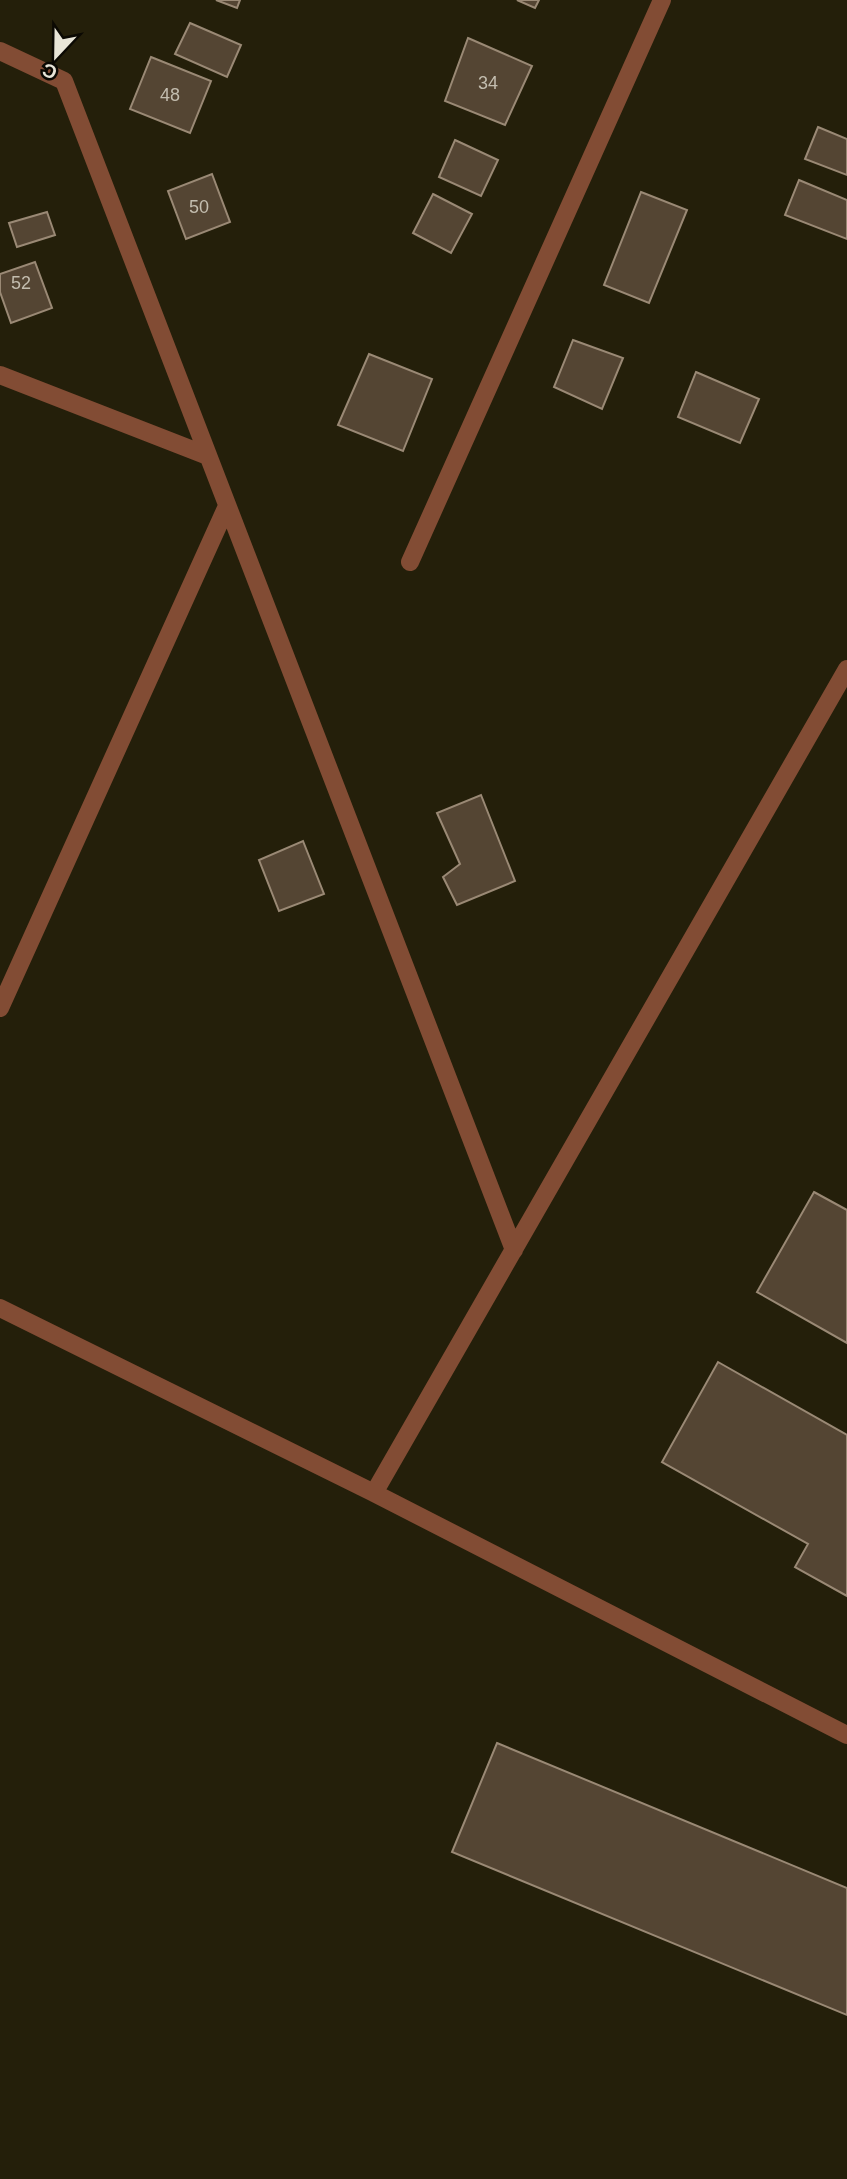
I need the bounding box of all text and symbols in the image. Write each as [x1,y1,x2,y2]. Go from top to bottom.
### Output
north arrow [21,21,91,91]
text: С [39,59,60,84]
house number: 34 [478,73,498,93]
house number: 48 [160,85,180,105]
house number: 50 [189,197,209,217]
house number: 52 [11,273,31,293]

